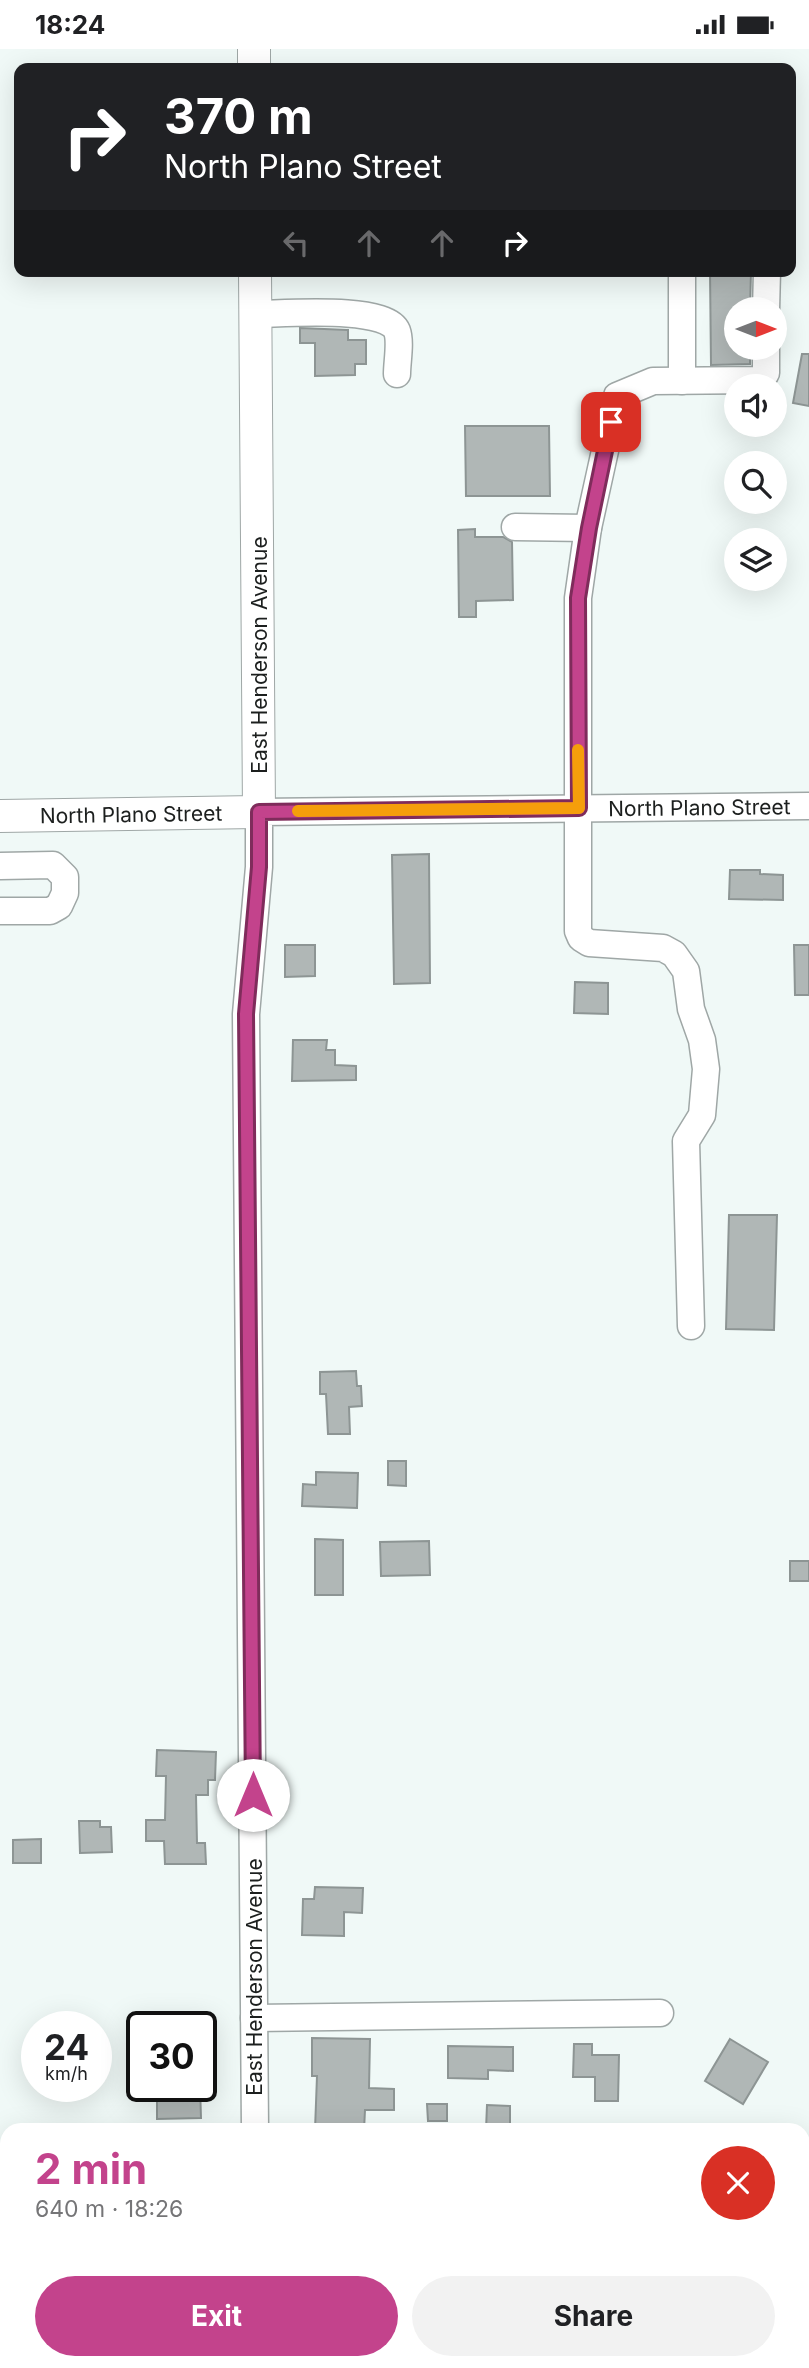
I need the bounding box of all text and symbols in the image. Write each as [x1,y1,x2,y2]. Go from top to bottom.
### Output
text: 18:24 [35,9,105,40]
text: 370 m [164,87,313,146]
icon: right [49,91,140,182]
text: North Plano Street [164,147,442,186]
icon: left [277,224,315,262]
icon: ahead [350,224,388,262]
icon: ahead [423,224,461,262]
icon: right [496,224,534,262]
north arrow [724,297,788,361]
map controls [724,297,787,591]
button: sound [724,374,787,437]
pin [581,392,641,452]
icon: arrive [592,403,630,441]
button: search [724,451,787,514]
button: layers [724,528,787,591]
street label: East Henderson Avenue [247,536,272,774]
street label: North Plano Street [608,794,791,821]
street label: North Plano Street [40,800,222,828]
position arrow [216,1758,290,1832]
street label: East Henderson Avenue [242,1858,267,2096]
speed limit sign: 30 [126,2011,217,2102]
text: 24 [44,2026,89,2068]
text: km/h [45,2063,88,2084]
text: 2 min [35,2143,147,2194]
button: close [701,2146,775,2220]
text: 640 m · 18:26 [35,2195,183,2223]
button: Exit [35,2276,398,2356]
button: Share [412,2276,775,2356]

